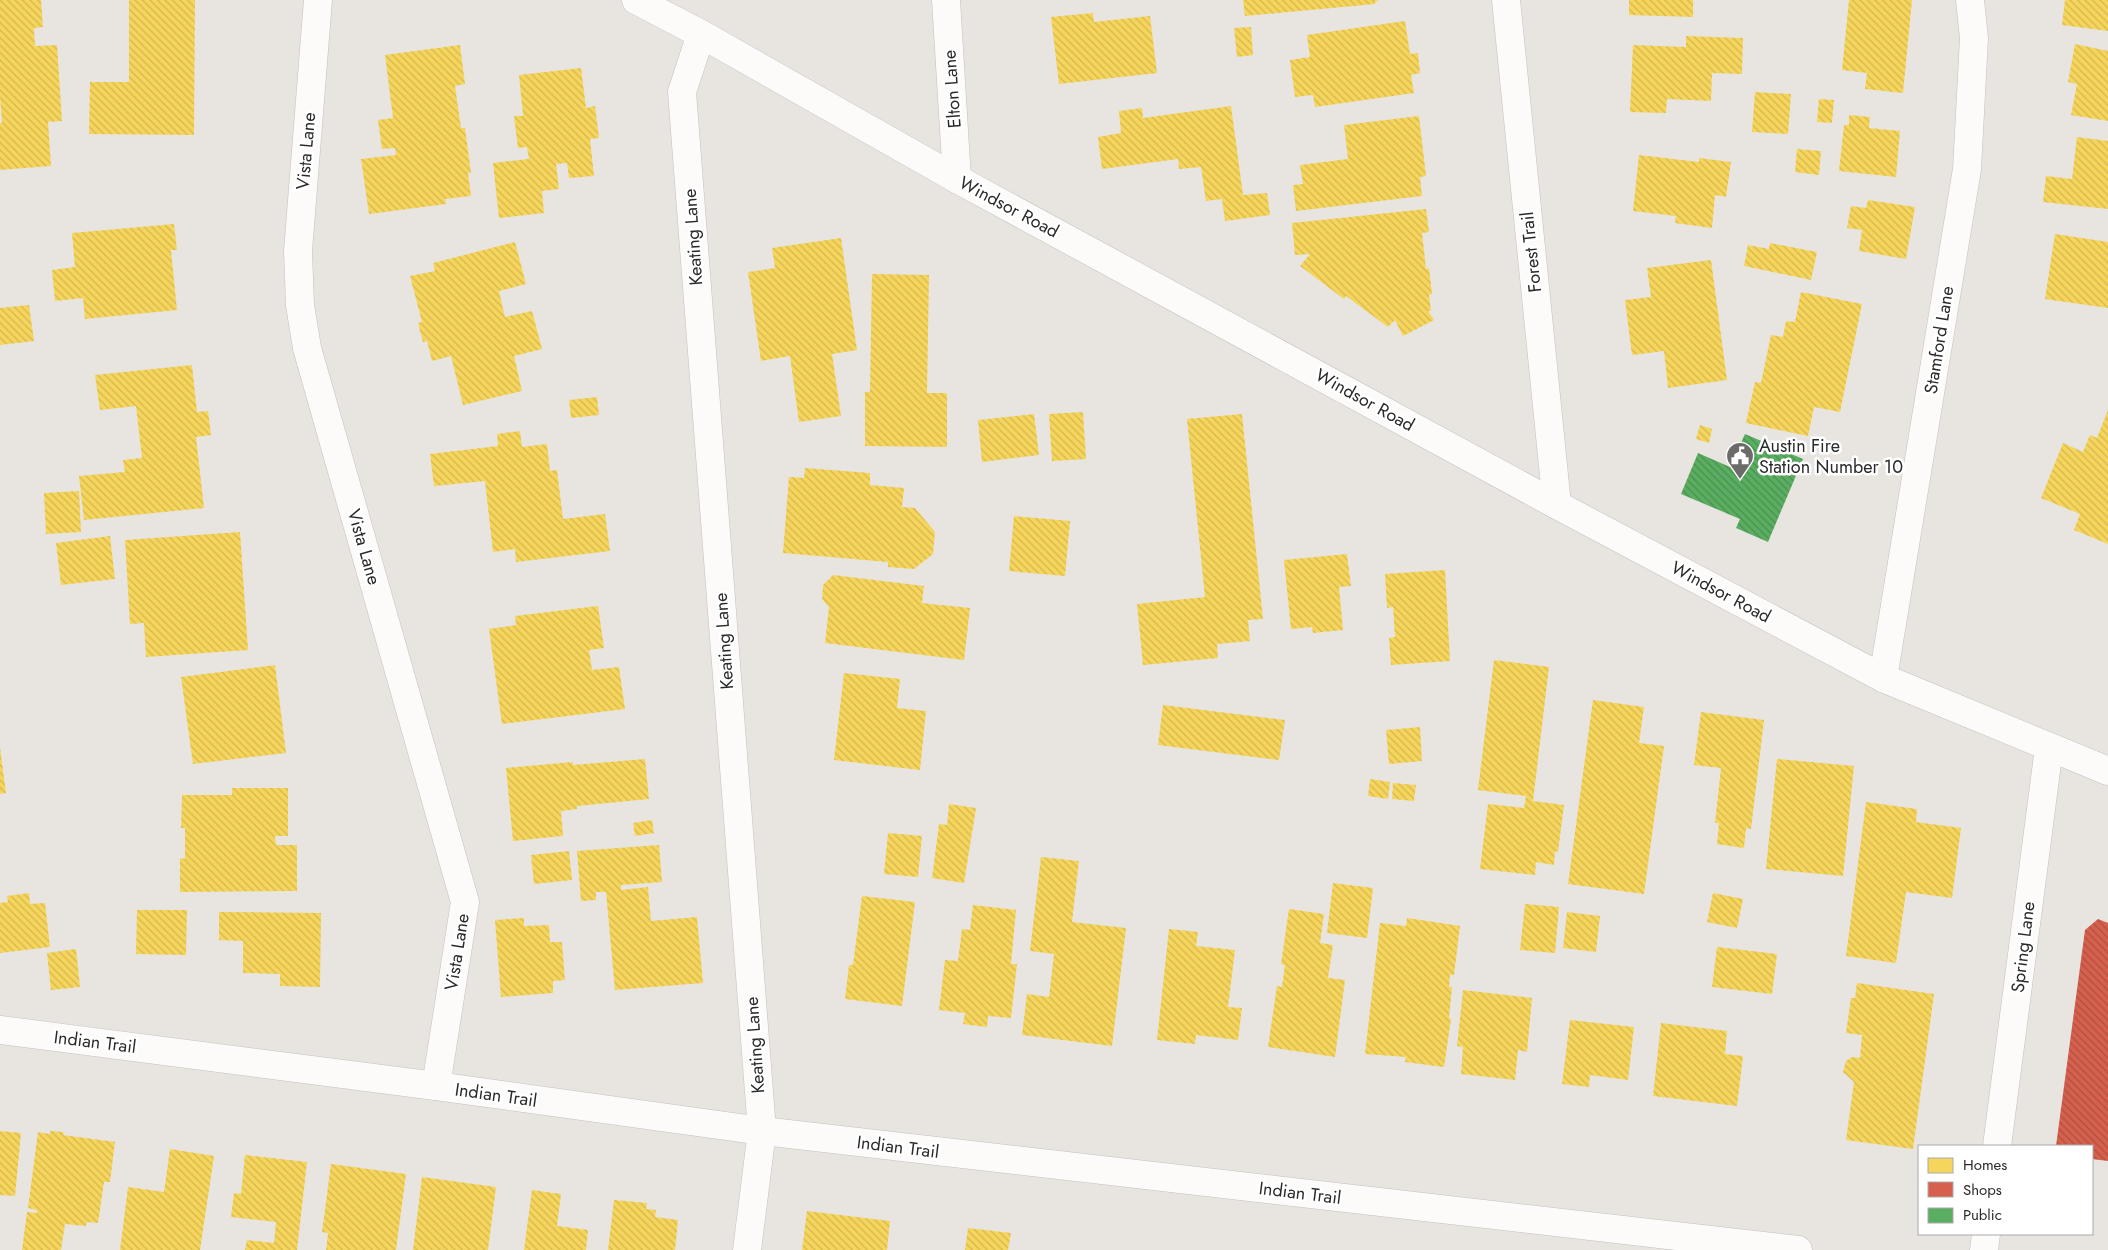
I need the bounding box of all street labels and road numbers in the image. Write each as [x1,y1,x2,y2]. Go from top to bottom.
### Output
street label: Elton Lane [936,49,968,129]
street label: Vista Lane [290,111,322,191]
street label: Windsor Road [954,170,1064,244]
street label: Keating Lane [677,188,709,286]
street label: Forest Trail [1514,210,1548,294]
street label: Stamford Lane [1918,284,1960,396]
street label: Windsor Road [1311,362,1419,438]
street label: Vista Lane [341,506,387,588]
street label: Windsor Road [1666,555,1776,629]
street label: Keating Lane [708,592,740,690]
street label: Spring Lane [2005,900,2041,994]
street label: Vista Lane [438,912,476,992]
street label: Keating Lane [739,996,771,1094]
street label: Indian Trail [52,1024,138,1060]
street label: Indian Trail [453,1076,539,1114]
street label: Indian Trail [855,1129,941,1165]
street label: Indian Trail [1257,1175,1343,1211]

